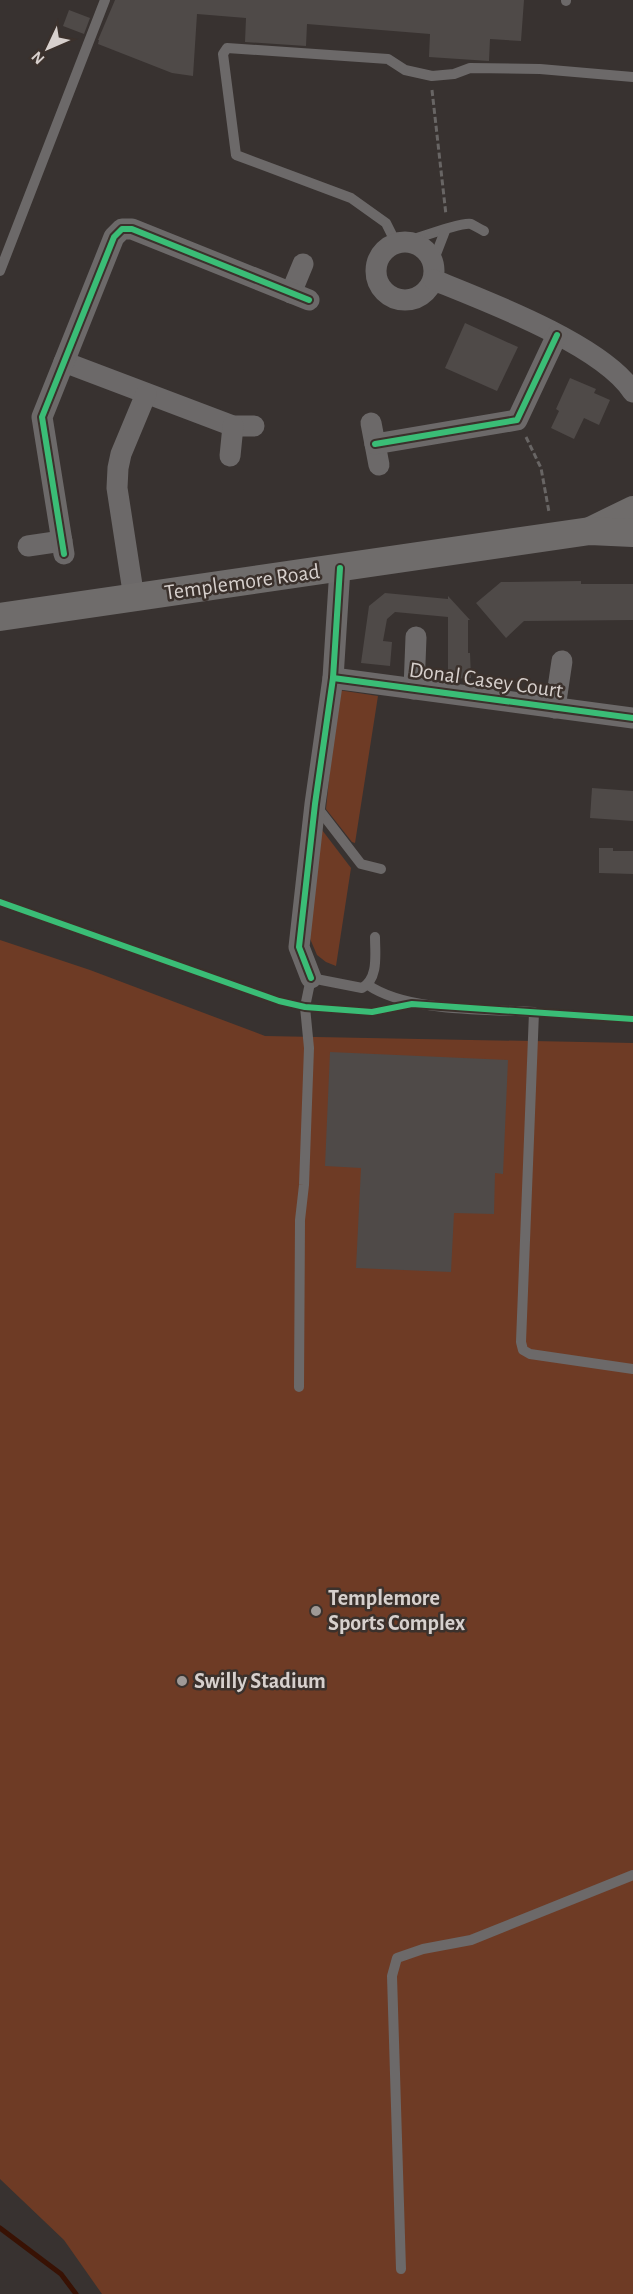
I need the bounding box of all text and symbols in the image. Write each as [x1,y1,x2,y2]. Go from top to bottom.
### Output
north arrow [18,18,78,78]
text: N [28,48,48,67]
street label: Templemore Road [163,560,321,604]
street label: Donal Casey Court [408,658,564,702]
place label: Templemore Sports Complex [328,1587,465,1634]
marker: Templemore Sports Complex [309,1604,323,1618]
place label: Swilly Stadium [194,1670,326,1693]
marker: Swilly Stadium [175,1674,189,1688]

